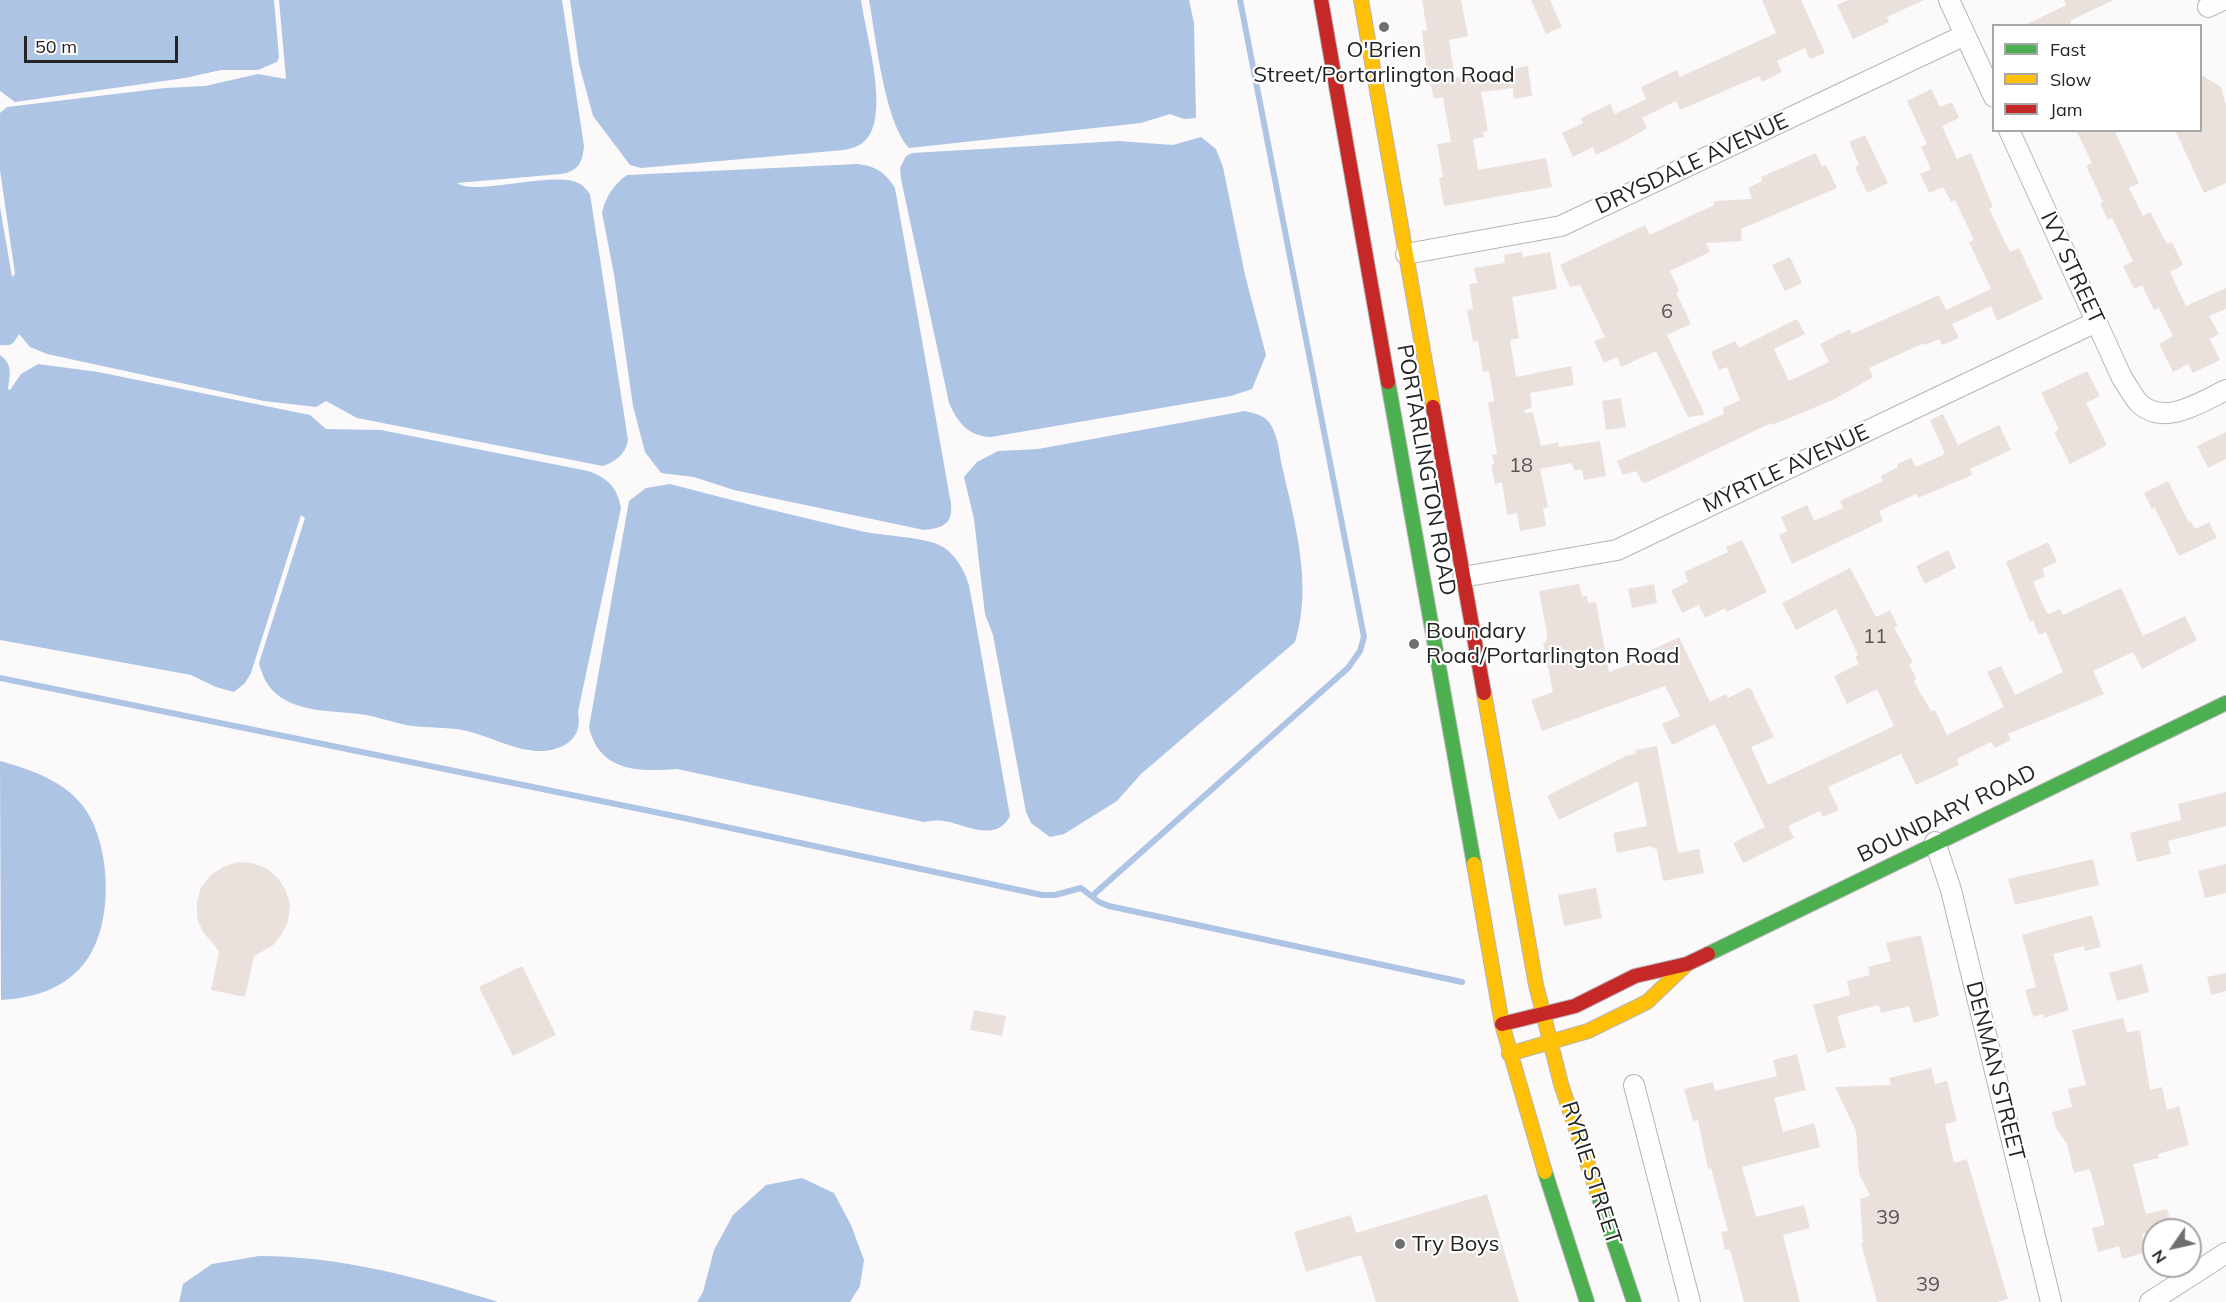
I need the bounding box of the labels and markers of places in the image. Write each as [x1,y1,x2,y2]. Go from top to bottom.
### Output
marker: O'Brien Street/Portarlington Road [1377,20,1391,34]
place label: O'Brien Street/Portarlington Road [1253,37,1515,88]
place label: Boundary Road/Portarlington Road [1426,618,1679,670]
marker: Boundary Road/Portarlington Road [1407,637,1421,651]
place label: Try Boys [1412,1231,1499,1257]
marker: Try Boys [1393,1237,1407,1251]

